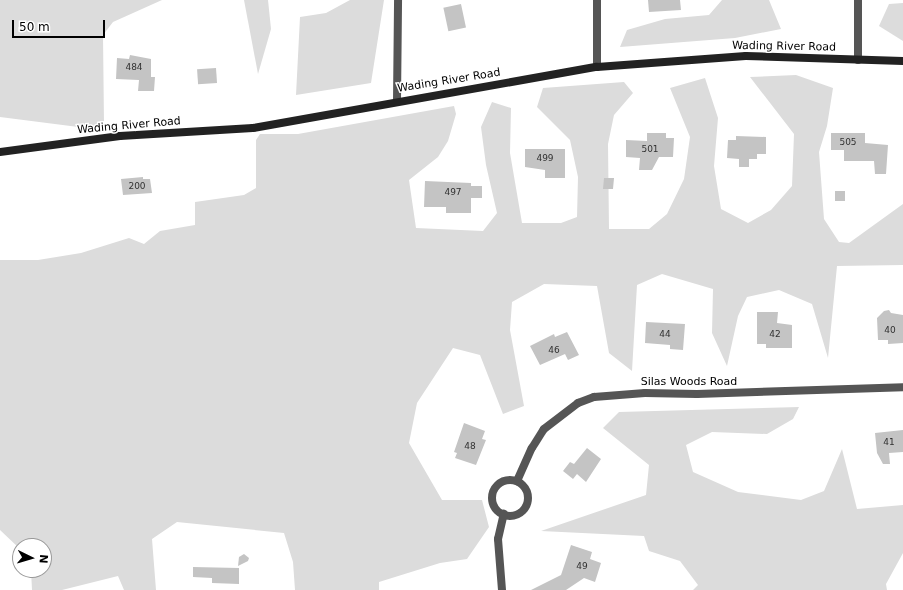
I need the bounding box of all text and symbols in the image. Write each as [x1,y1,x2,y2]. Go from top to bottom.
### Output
scale bar [14,12,107,38]
text: 50 m [19,20,50,34]
street label: Wading River Road [732,39,836,55]
house number: 484 [125,62,143,72]
street label: Wading River Road [397,66,501,96]
street label: Wading River Road [77,115,181,137]
house number: 505 [839,137,857,147]
house number: 501 [641,144,659,154]
house number: 499 [536,153,554,163]
house number: 200 [128,181,146,191]
house number: 497 [444,187,462,197]
house number: 40 [884,325,896,335]
house number: 44 [659,329,671,339]
house number: 42 [769,329,781,339]
house number: 46 [548,345,560,355]
street label: Silas Woods Road [641,375,737,389]
house number: 41 [883,437,895,447]
house number: 48 [464,441,476,451]
north arrow [12,538,52,578]
text: N [37,554,50,564]
house number: 49 [576,561,588,571]

